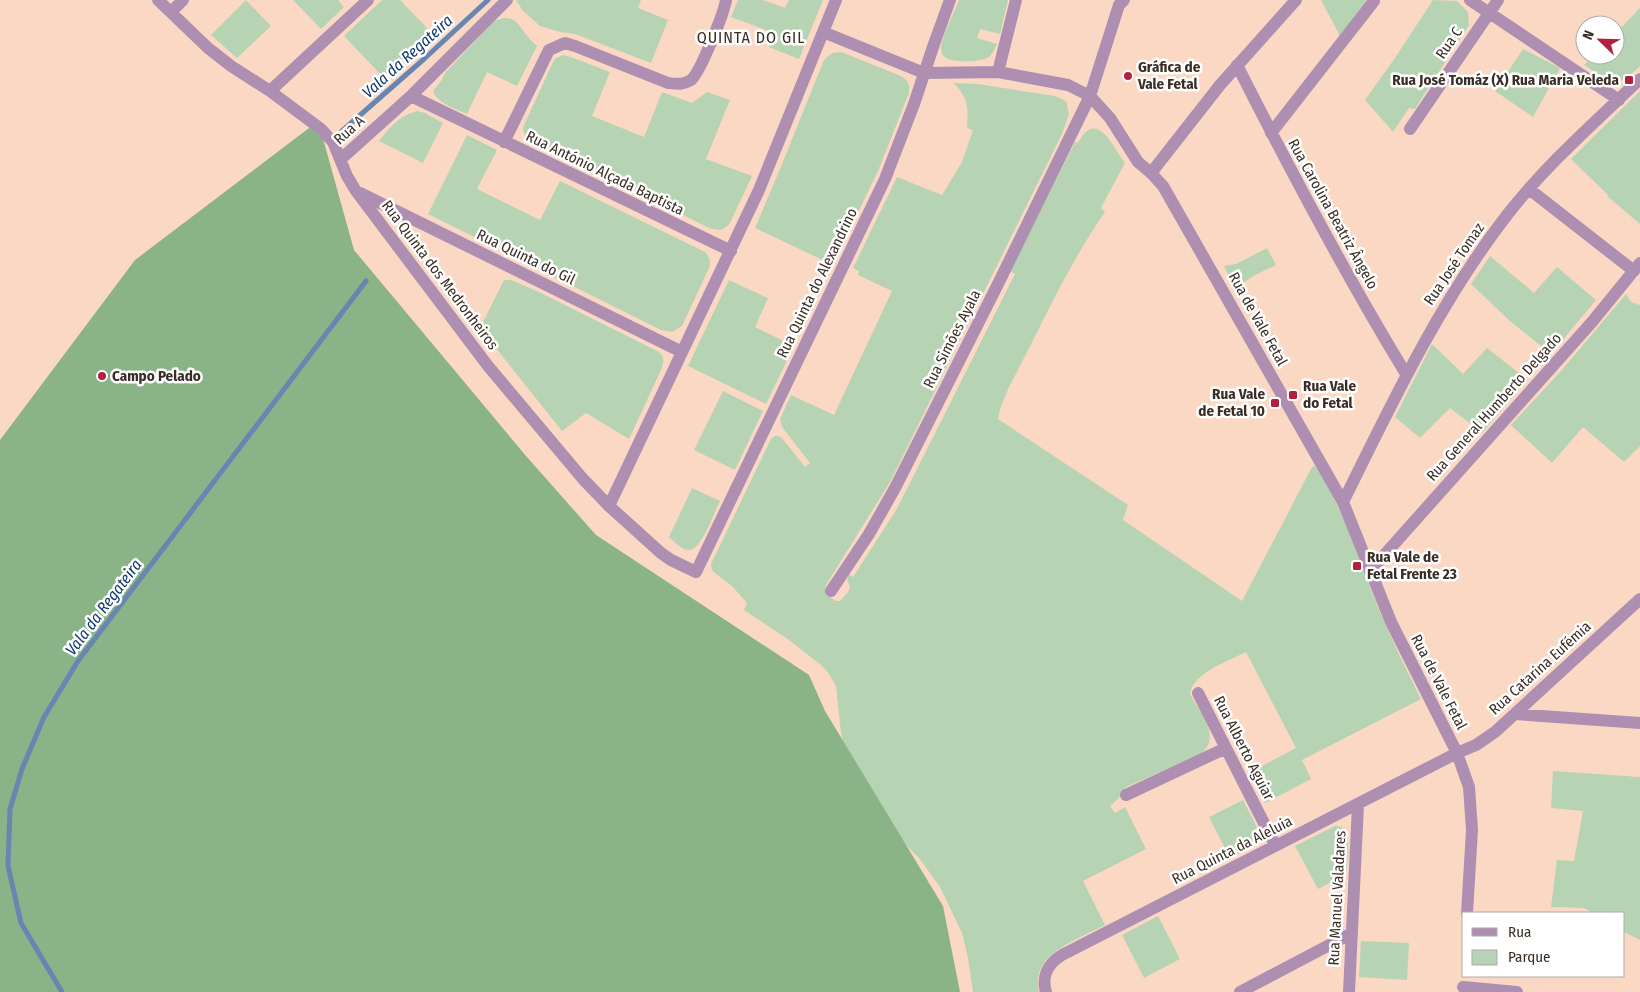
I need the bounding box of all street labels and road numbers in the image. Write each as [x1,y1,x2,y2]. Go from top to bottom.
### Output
street label: Rua C [1432,23,1466,62]
street label: Rua A [330,112,368,148]
street label: Rua António Alçada Baptista [523,127,687,219]
street label: Rua Carolina Beatriz Ângelo [1284,136,1382,292]
street label: Rua Quinta dos Medronheiros [378,197,502,353]
street label: Rua Quinta do Alexandrino [773,205,861,361]
street label: Rua José Tomaz [1420,220,1488,308]
street label: Rua Quinta do Gil [474,225,578,289]
street label: Rua de Vale Fetal [1225,269,1291,369]
street label: Rua Simões Ayala [920,287,984,391]
street label: Rua General Humberto Delgado [1423,329,1565,485]
street label: Rua Catarina Eufémia [1485,618,1595,718]
street label: Rua de Vale Fetal [1407,631,1471,733]
street label: Rua Alberto Aguiar [1210,693,1278,804]
street label: Rua Quinta da Aleluia [1169,812,1295,888]
street label: Rua Manuel Valadares [1324,830,1350,966]

